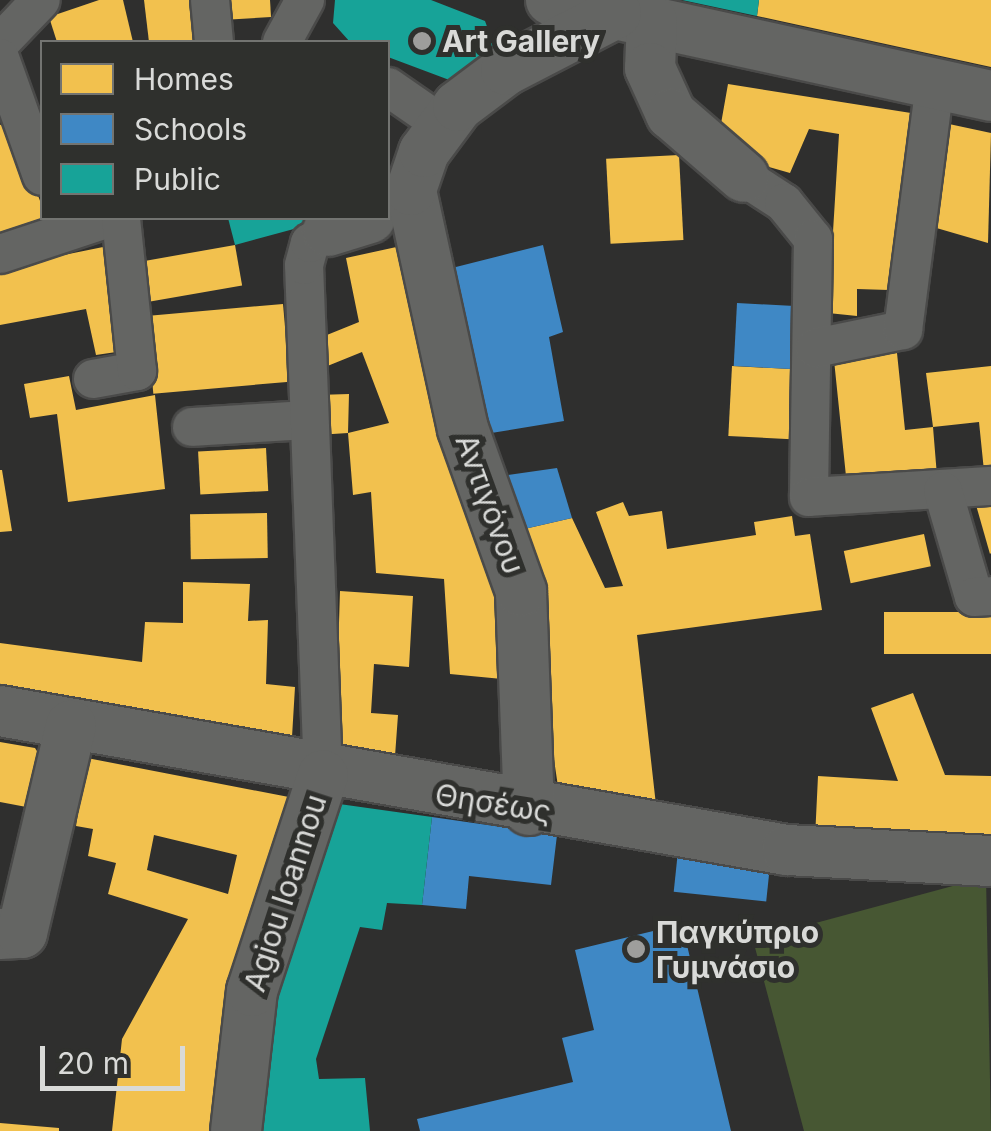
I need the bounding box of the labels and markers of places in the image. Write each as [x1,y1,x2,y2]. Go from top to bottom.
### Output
place label: Art Gallery [442,23,600,59]
marker: Art Gallery [411,30,433,52]
place label: Παγκύπριο Γυμνάσιο [656,914,819,984]
marker: Παγκύπριο Γυμνάσιο [625,938,647,960]

